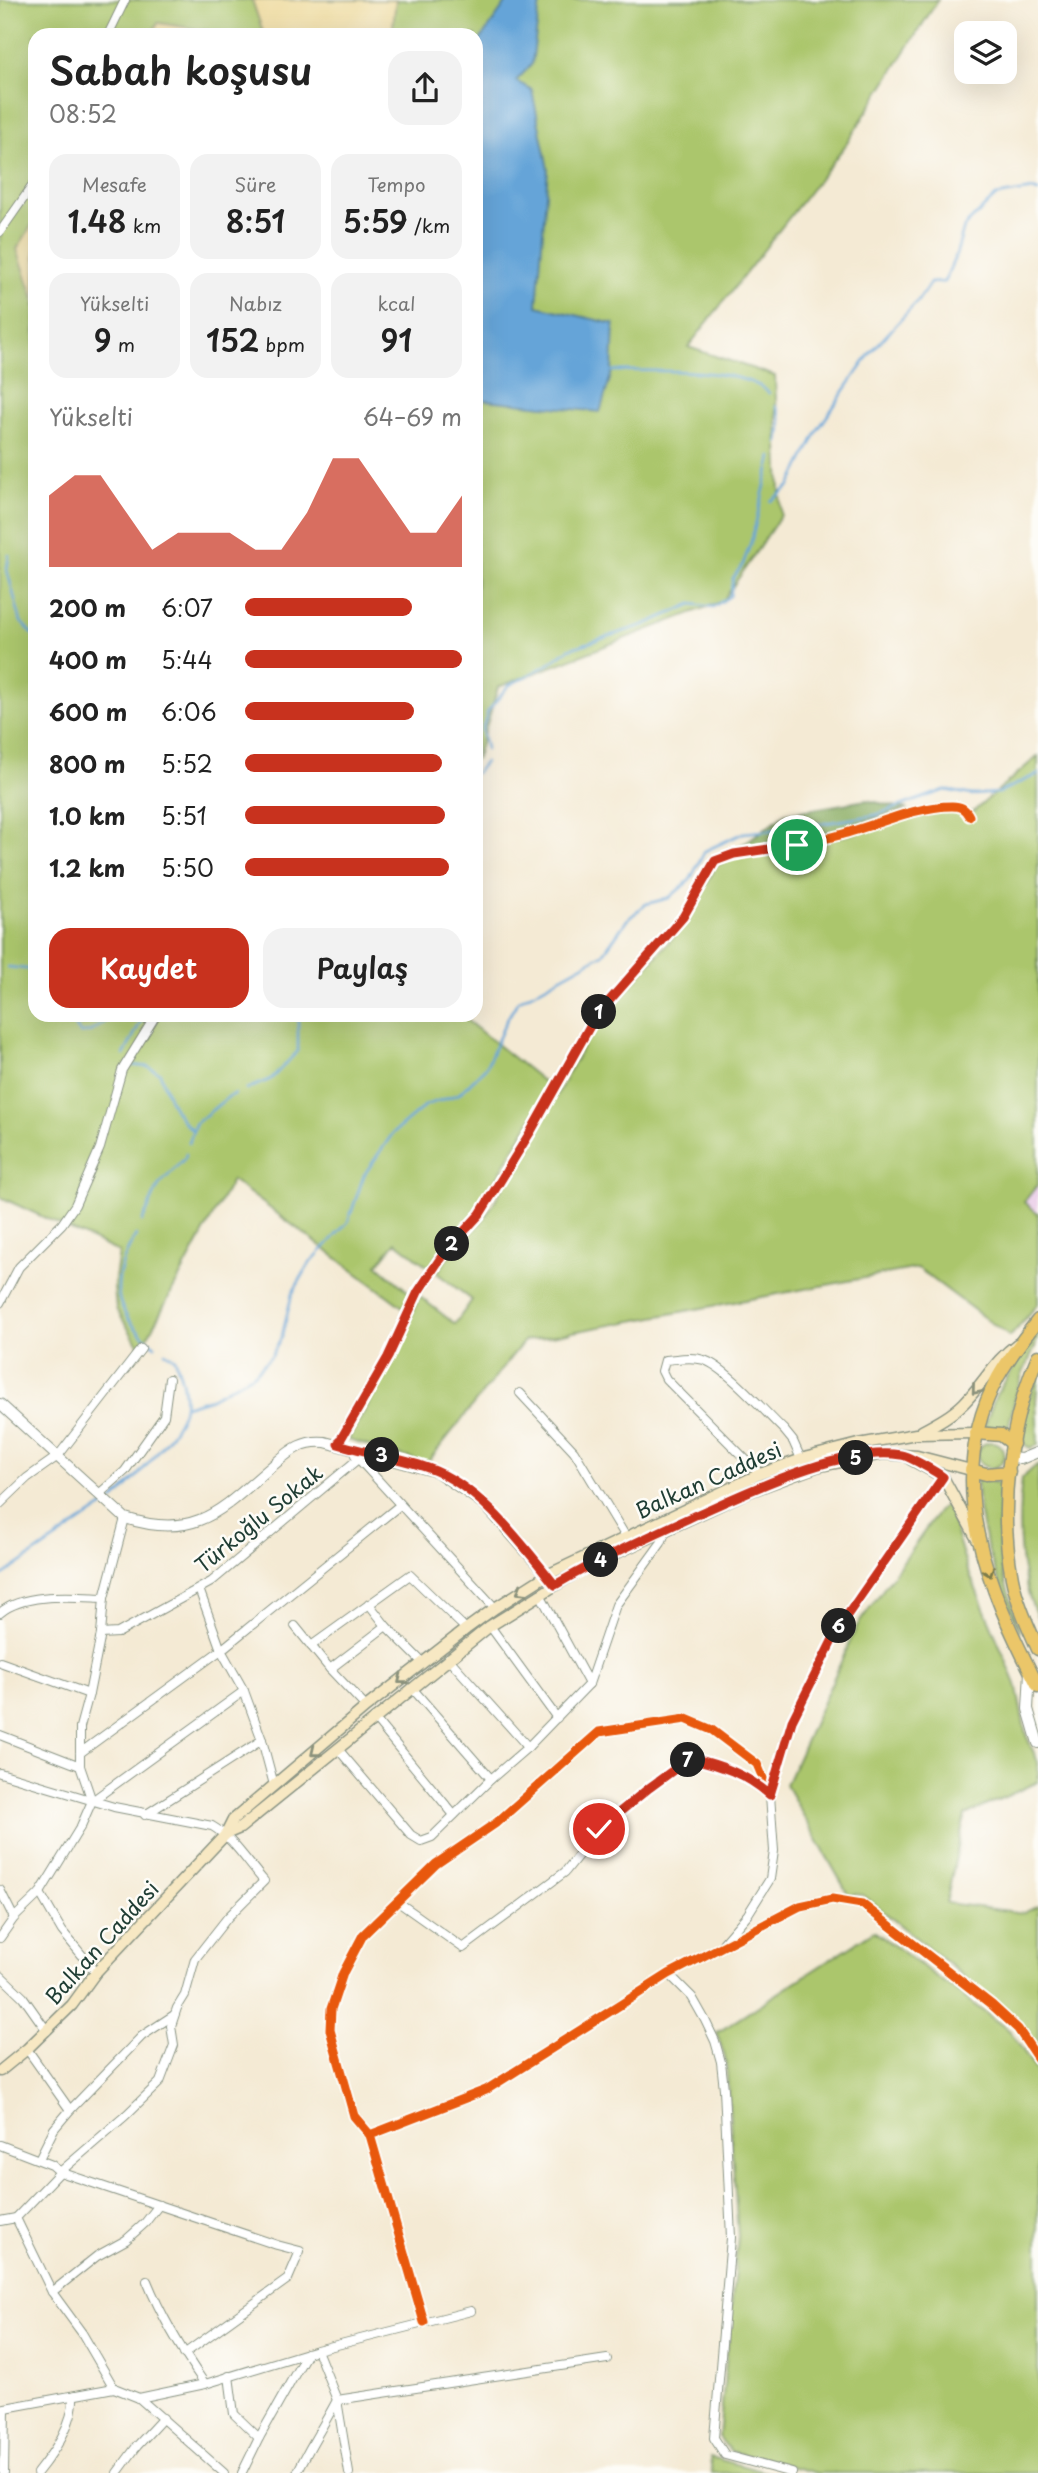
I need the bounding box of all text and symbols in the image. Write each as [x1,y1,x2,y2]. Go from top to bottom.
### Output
map controls [954,21,1017,84]
button: layers [954,21,1017,84]
text: Sabah koşusu [49,41,313,98]
button: share [388,51,462,125]
text: 08:52 [49,96,117,131]
text: Mesafe [82,170,147,198]
text: Süre [235,170,276,198]
text: Tempo [367,170,426,198]
text: 1.48 [68,198,127,243]
text: 8:51 [226,198,285,243]
text: 5:59 [343,198,408,243]
text: km [127,211,161,239]
text: /km [408,211,450,239]
text: Yükselti [80,289,149,317]
text: Nabız [229,289,282,317]
text: kcal [378,289,415,317]
text: 9 [94,317,112,362]
text: 152 [206,317,259,362]
text: 91 [381,317,412,362]
text: m [112,330,135,358]
text: bpm [259,330,305,358]
text: Yükselti [49,399,133,434]
text: 64–69 m [363,399,462,434]
text: 200 m [49,590,126,625]
text: 6:07 [161,590,213,625]
text: 400 m [49,642,127,677]
text: 5:44 [161,642,213,677]
text: 600 m [49,694,127,729]
text: 6:06 [161,694,217,729]
text: 800 m [49,746,126,781]
text: 5:52 [161,746,213,781]
text: 1.0 km [49,798,126,833]
text: 5:51 [161,798,207,833]
pin [767,815,827,875]
icon: arrive [778,826,816,864]
text: 1.2 km [49,850,125,885]
text: 5:50 [161,850,214,885]
button: Kaydet [49,928,249,1008]
button: Paylaş [263,928,462,1008]
pin: 1 [582,995,616,1030]
text: 1 [594,997,603,1025]
pin: 2 [434,1226,470,1262]
text: 2 [445,1229,458,1257]
one-way arrow [972,1381,984,1394]
street label: Balkan Caddesi [630,1432,786,1526]
pin: 3 [364,1438,400,1472]
text: 3 [375,1440,388,1468]
pin: 5 [838,1440,874,1476]
text: 5 [849,1443,862,1471]
street label: Türkoğlu Sokak [187,1456,329,1580]
pin: 4 [584,1542,618,1578]
text: 4 [594,1545,607,1573]
one-way arrow [981,1566,995,1578]
one-way arrow [515,1583,528,1596]
pin: 6 [822,1608,856,1644]
text: 6 [832,1611,845,1639]
one-way arrow [398,1671,410,1684]
pin: 7 [670,1742,706,1778]
one-way arrow [310,1743,322,1756]
text: 7 [682,1745,693,1773]
pin [569,1799,629,1859]
icon: check [580,1810,618,1848]
street label: Balkan Caddesi [37,1873,165,2011]

